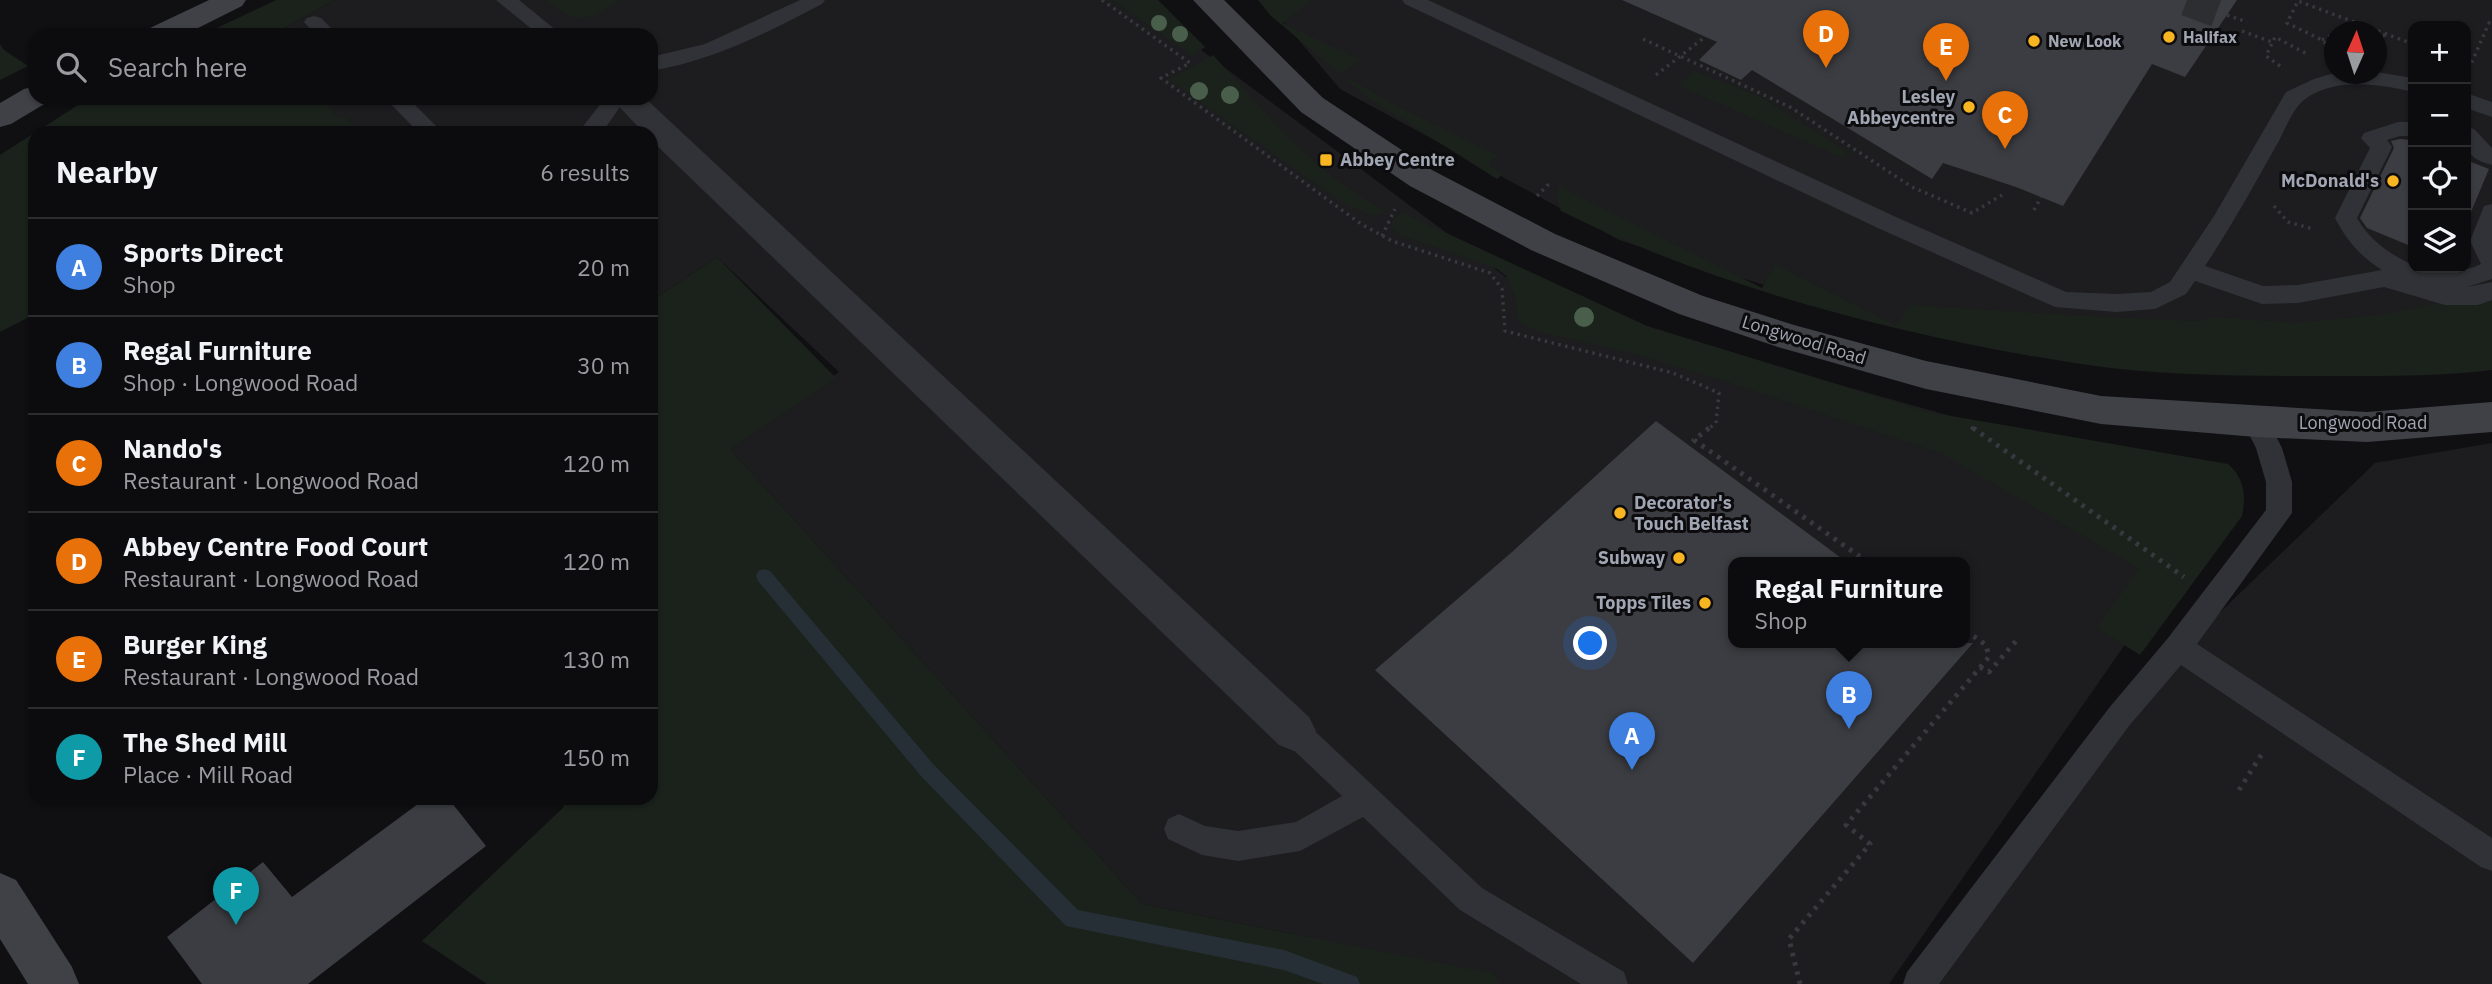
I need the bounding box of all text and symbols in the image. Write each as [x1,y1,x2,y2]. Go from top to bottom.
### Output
pin: D [1803,10,1849,68]
north arrow [2324,21,2387,84]
map controls [2408,21,2471,273]
button: + [2408,21,2471,84]
pin: E [1923,23,1969,81]
place label: Halifax [2183,27,2237,47]
search box [28,28,658,105]
marker: Halifax [2161,29,2177,45]
place label: New Look [2048,31,2122,51]
marker: New Look [2026,33,2042,49]
icon: search [52,48,90,86]
text: Search here [108,50,247,84]
button: − [2408,84,2471,147]
place label: Lesley Abbeycentre [1847,85,1955,129]
pin: C [1982,91,2028,149]
marker: Lesley Abbeycentre [1961,99,1977,115]
button: locate [2408,147,2471,210]
place label: Abbey Centre [1340,148,1455,171]
text: Nearby [56,152,158,191]
marker: Abbey Centre [1318,152,1334,168]
text: 6 results [540,157,630,187]
place label: McDonald's [2281,169,2379,192]
marker: McDonald's [2385,173,2401,189]
button: layers [2408,210,2471,273]
text: Sports Direct [123,235,283,269]
text: A [71,252,87,282]
text: 20 m [577,252,630,282]
text: Shop [123,269,176,299]
street label: Longwood Road [1739,310,1869,369]
text: Regal Furniture [123,333,312,367]
text: B [71,350,87,380]
text: 30 m [577,350,630,380]
text: Shop · Longwood Road [123,367,358,397]
street label: Longwood Road [2299,411,2427,434]
text: Nando's [123,431,222,465]
text: C [72,448,86,478]
text: 120 m [563,448,630,478]
text: Restaurant · Longwood Road [123,465,419,495]
place label: Decorator's Touch Belfast [1634,491,1749,535]
marker: Decorator's Touch Belfast [1612,505,1628,521]
text: Abbey Centre Food Court [123,529,428,563]
text: D [71,546,87,576]
text: 120 m [563,546,630,576]
place label: Subway [1598,546,1665,569]
marker: Subway [1671,550,1687,566]
popup [1728,557,1970,648]
text: Restaurant · Longwood Road [123,563,419,593]
text: Regal Furniture [1755,571,1943,605]
place label: Topps Tiles [1596,591,1691,614]
marker: Topps Tiles [1697,595,1713,611]
text: Shop [1755,605,1807,635]
your location [1573,626,1607,660]
text: Burger King [123,627,267,661]
text: E [72,644,86,674]
text: 130 m [563,644,630,674]
text: Restaurant · Longwood Road [123,661,419,691]
pin: B [1826,671,1872,729]
pin: A [1609,712,1655,770]
text: The Shed Mill [123,725,287,759]
text: F [72,742,86,772]
text: 150 m [563,742,630,772]
text: Place · Mill Road [123,759,293,789]
pin: F [213,867,259,925]

